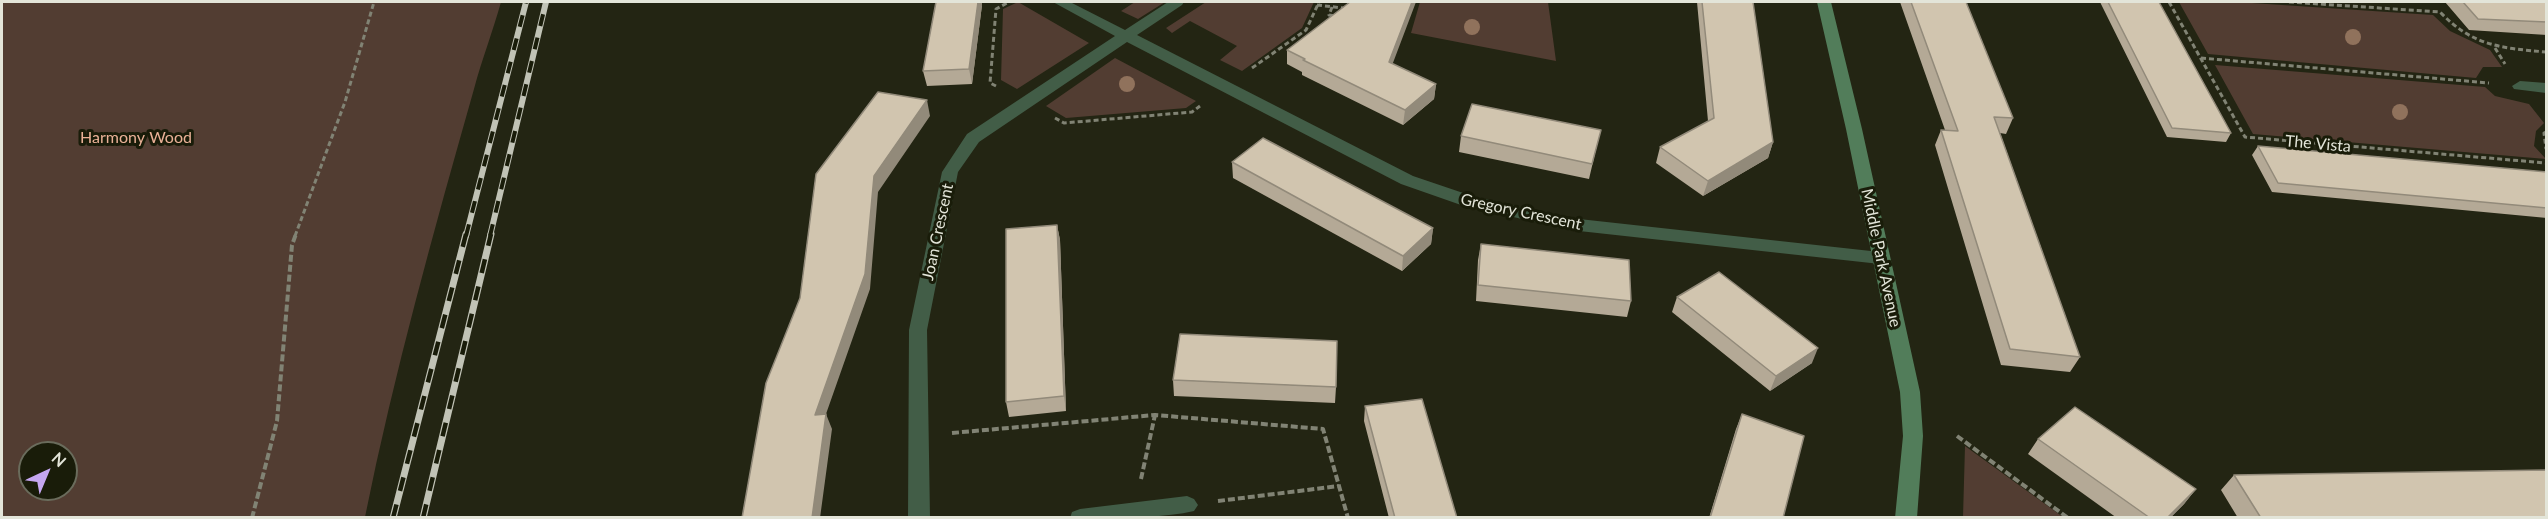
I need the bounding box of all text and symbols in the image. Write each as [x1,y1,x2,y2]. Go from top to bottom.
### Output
park label: Harmony Wood [80,128,192,148]
street label: The Vista [2284,132,2352,156]
street label: Joan Crescent [918,182,958,282]
street label: Middle Park Avenue [1857,187,1905,329]
street label: Gregory Crescent [1459,190,1583,234]
north arrow [18,441,78,501]
text: N [48,448,70,470]

